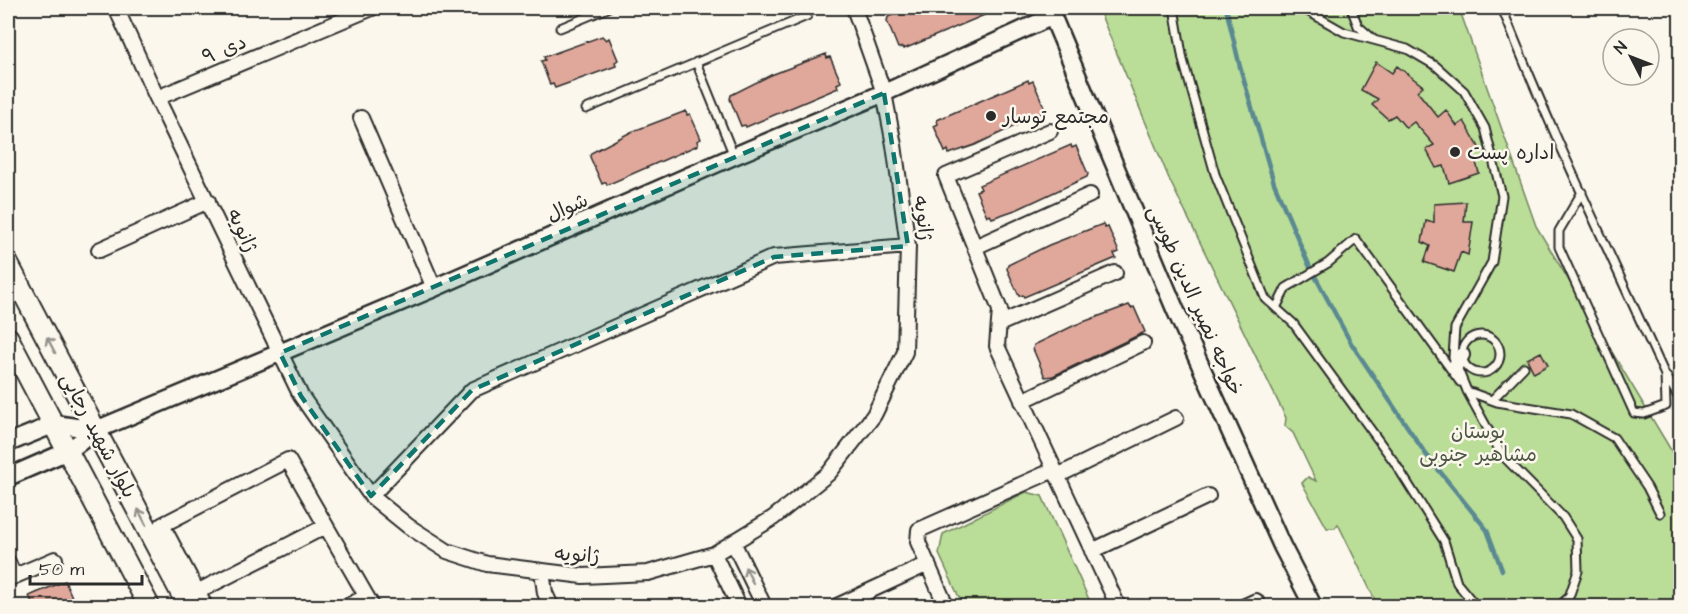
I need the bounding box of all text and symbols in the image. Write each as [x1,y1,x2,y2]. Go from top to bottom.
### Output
north arrow [1601,27,1661,87]
street label: ۹ دی [198,28,251,72]
text: N [1609,37,1632,59]
place label: مجتمع توسار [1001,103,1109,131]
marker: مجتمع توسار [984,109,998,123]
place label: اداره پست [1467,139,1554,167]
marker: اداره پست [1448,145,1462,159]
street label: شوال [542,186,593,229]
street label: ژانویه [906,194,940,242]
street label: خواجه نصیر الدین طوسی [1140,201,1250,400]
street label: ژانویه [220,204,264,257]
one-way arrow [45,337,57,354]
street label: بلوار شهید رجایی [53,368,143,503]
park label: بوستان مشاهیر جنوبی [1419,418,1537,469]
one-way arrow [136,508,148,526]
street label: ژانویه [554,540,600,570]
scale bar [30,548,142,586]
text: 50 m [39,557,84,582]
one-way arrow [743,566,755,584]

